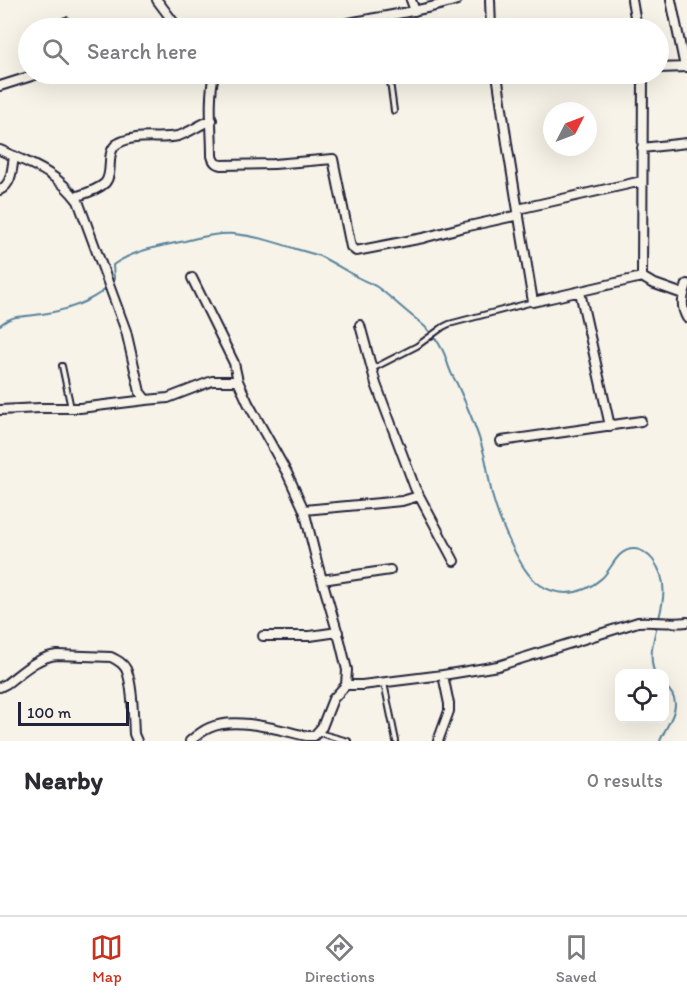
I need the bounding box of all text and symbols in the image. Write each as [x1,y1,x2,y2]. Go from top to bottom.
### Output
search box [18,18,669,84]
icon: search [39,35,72,68]
text: Search here [87,38,197,65]
north arrow [543,102,597,156]
map controls [615,669,669,723]
button: locate [615,669,669,723]
scale bar [18,699,129,726]
text: 100 m [27,703,71,722]
text: Nearby [24,764,103,796]
text: 0 results [587,768,663,792]
tab: Map [90,931,123,986]
tab: Directions [304,931,375,986]
tab: Saved [556,931,597,986]

